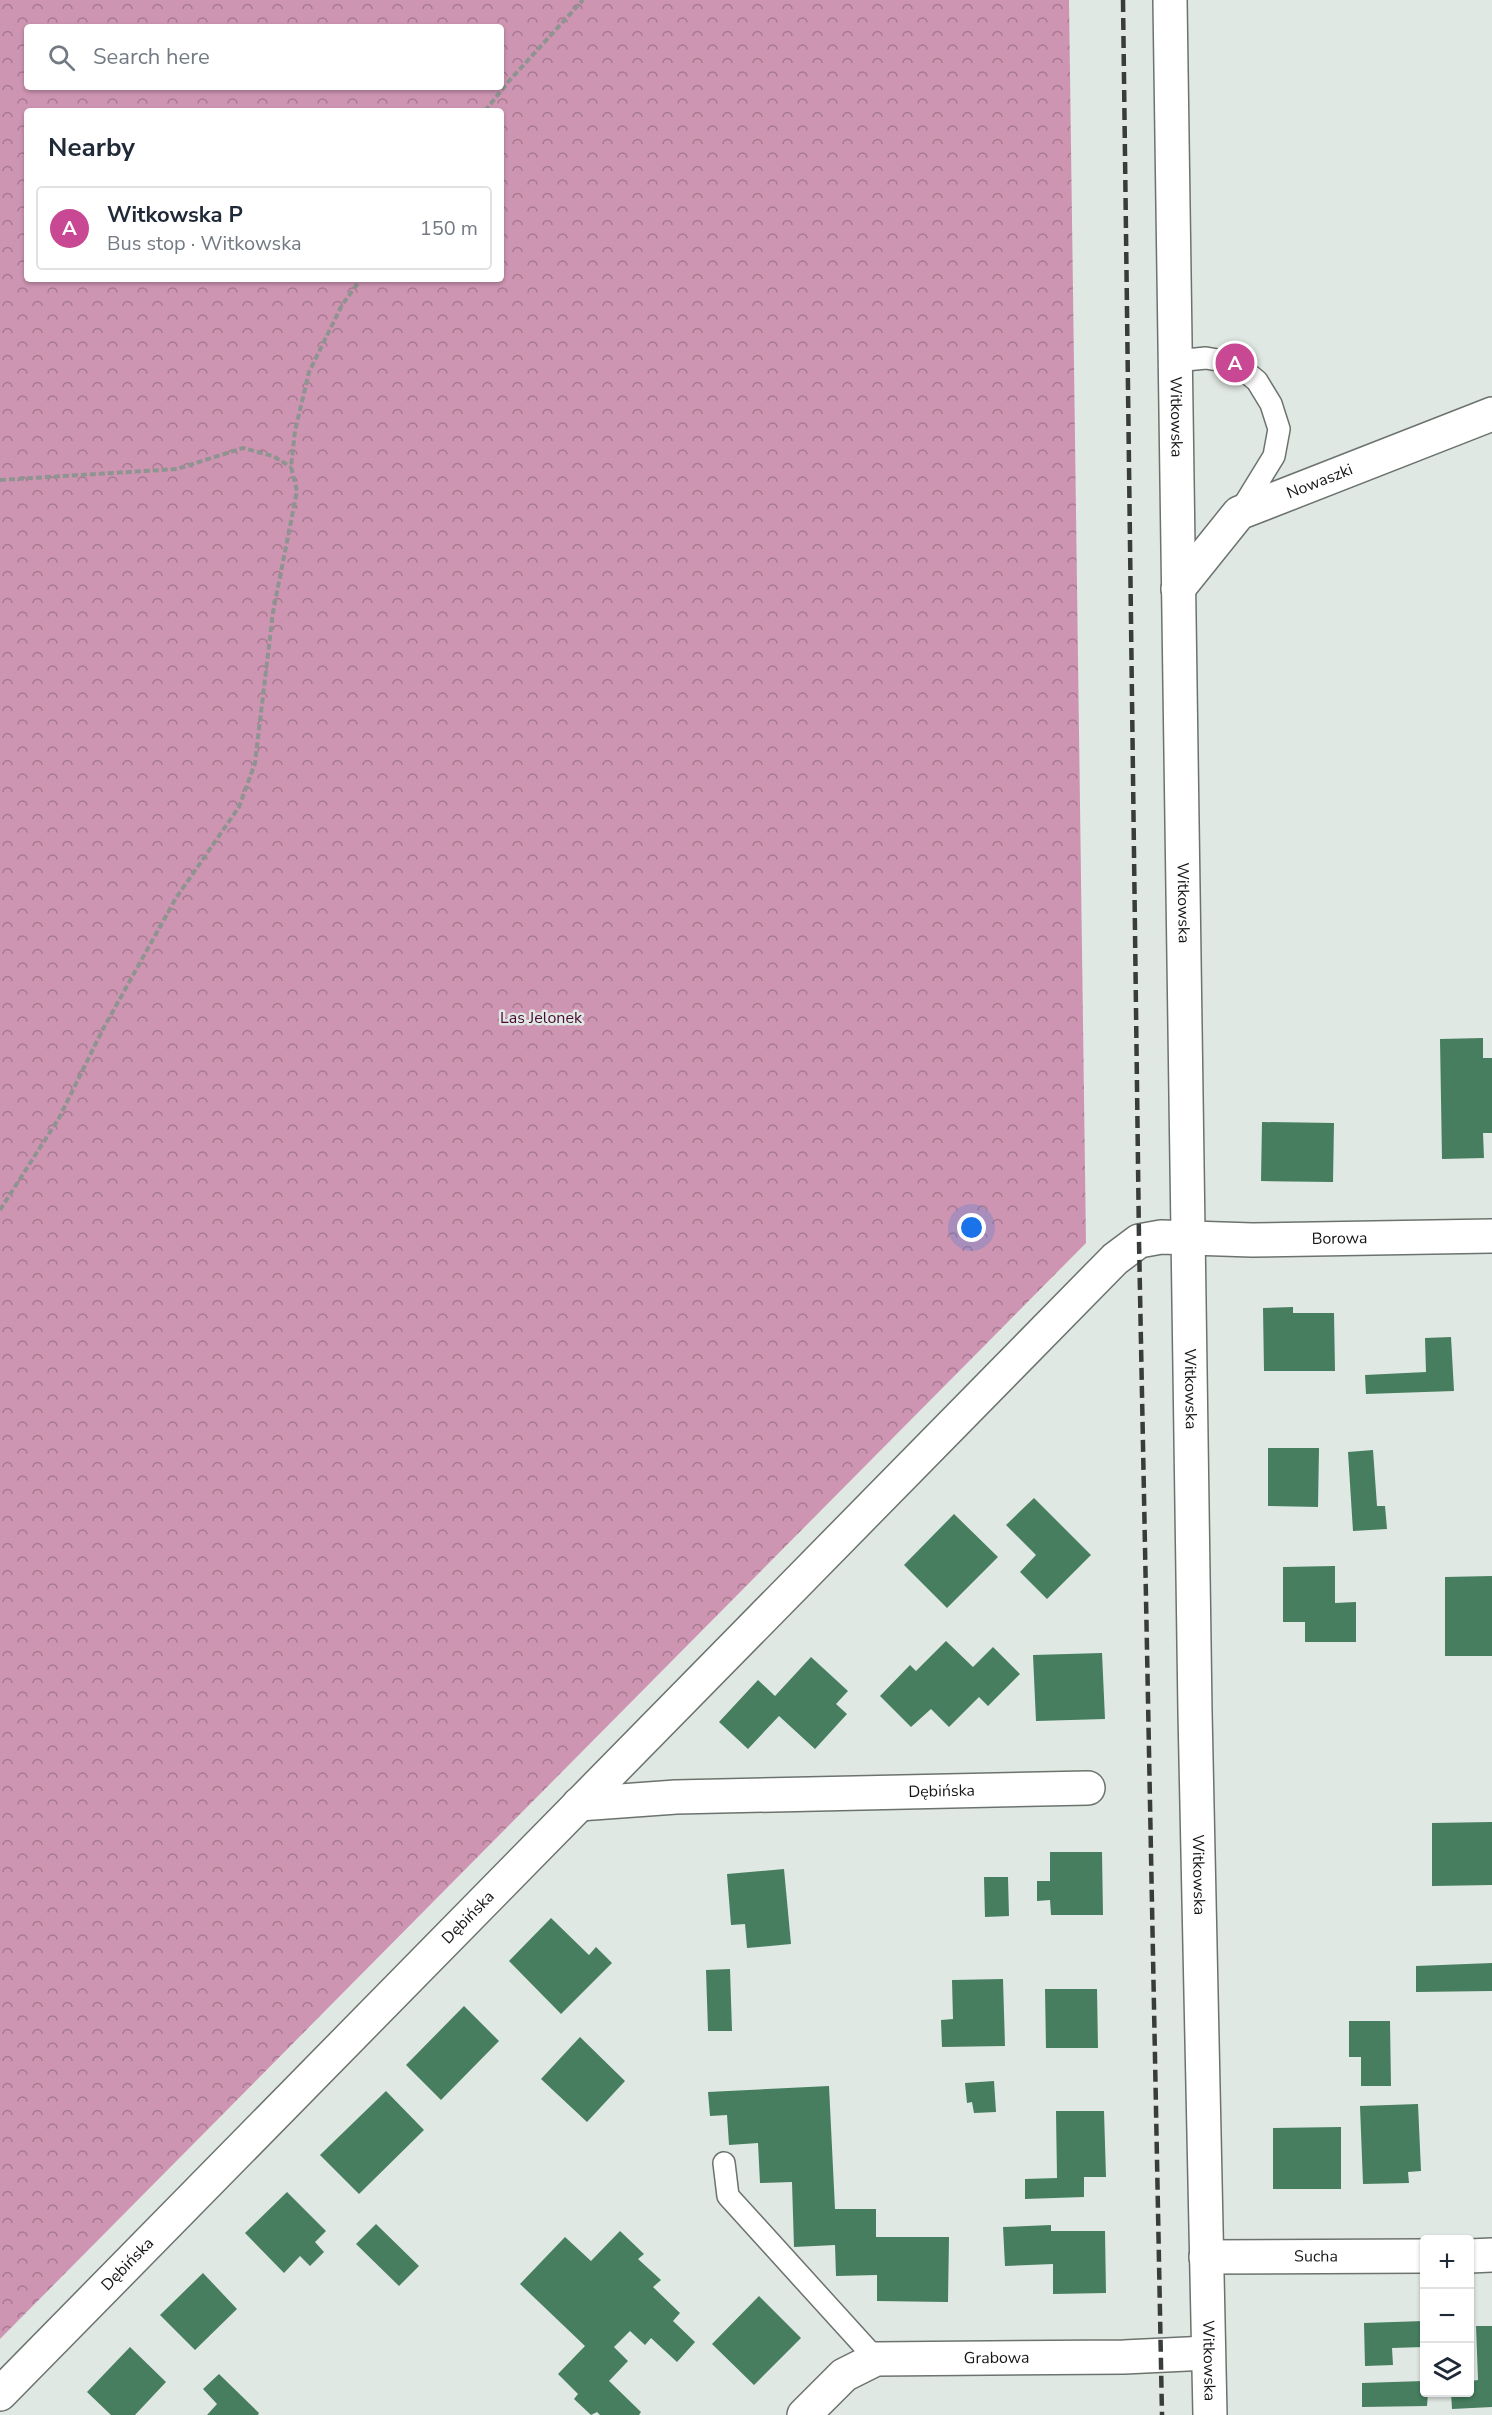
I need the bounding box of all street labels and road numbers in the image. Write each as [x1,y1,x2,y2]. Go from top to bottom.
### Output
street label: Witkowska [1164,376,1188,458]
street label: Nowaszki [1283,459,1356,504]
street label: Witkowska [1172,862,1195,944]
street label: Borowa [1311,1227,1368,1250]
street label: Witkowska [1179,1348,1202,1429]
street label: Dębińska [908,1779,975,1803]
street label: Witkowska [1187,1834,1210,1915]
street label: Dębińska [437,1886,499,1949]
street label: Dębińska [96,2233,159,2296]
street label: Sucha [1294,2245,1338,2268]
street label: Witkowska [1197,2320,1221,2401]
street label: Grabowa [964,2347,1030,2369]

